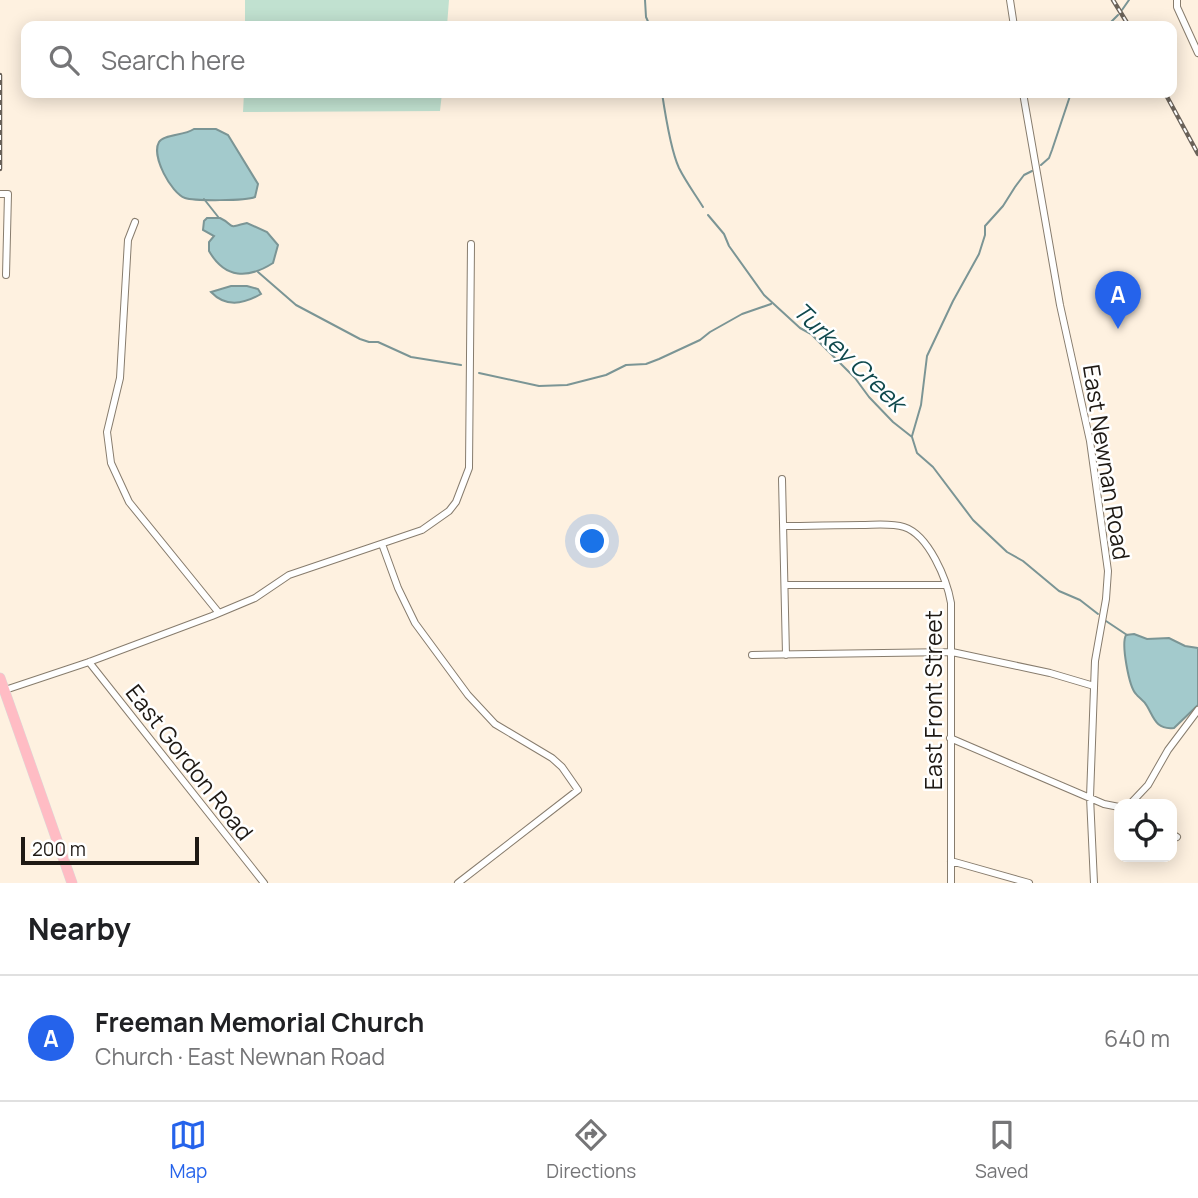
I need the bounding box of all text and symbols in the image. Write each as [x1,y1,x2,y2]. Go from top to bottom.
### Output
search box [21,21,1177,98]
icon: search [45,41,83,79]
text: Search here [101,42,246,78]
pin: A [1095,271,1141,329]
water label: Turkey Creek [787,294,916,420]
street label: East Newnan Road [1076,362,1138,562]
your location [575,524,609,558]
street label: East Front Street [917,610,949,790]
street label: East Gordon Road [119,677,261,847]
map controls [1114,799,1177,862]
button: locate [1114,799,1177,862]
scale bar [21,834,200,866]
text: 200 m [32,836,86,862]
text: Nearby [28,908,131,949]
text: Freeman Memorial Church [95,1004,424,1040]
text: A [43,1022,59,1054]
text: 640 m [1104,1022,1170,1054]
text: Church · East Newnan Road [95,1040,385,1072]
tab: Map [169,1116,207,1184]
tab: Directions [546,1116,636,1184]
tab: Saved [975,1116,1029,1184]

